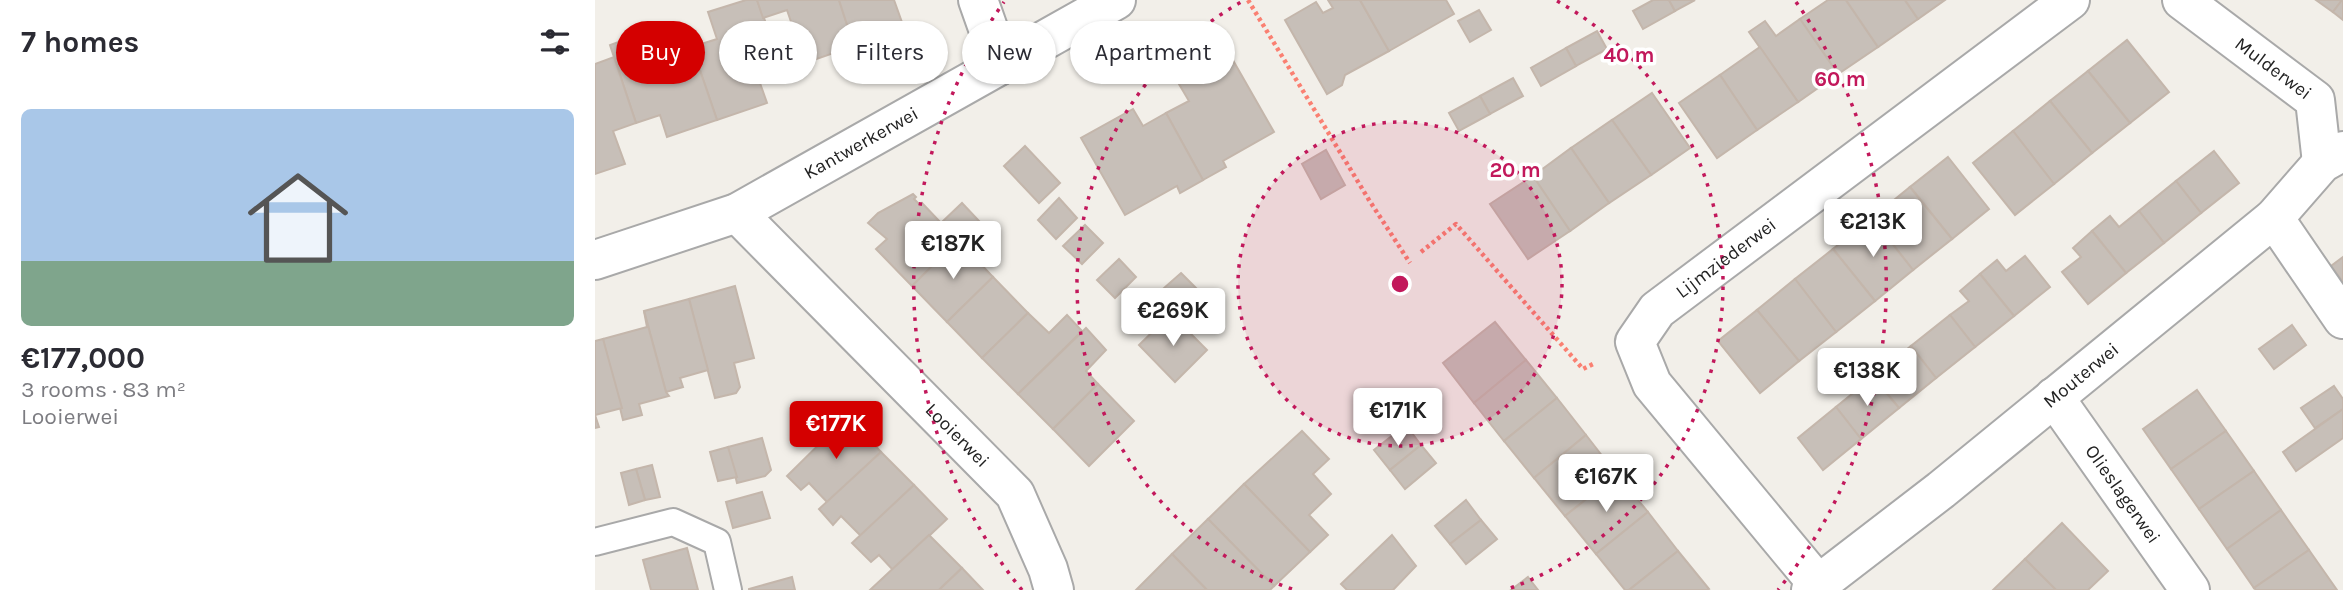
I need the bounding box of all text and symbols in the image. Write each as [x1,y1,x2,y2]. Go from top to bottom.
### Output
chip: Buy [616,21,705,84]
chip: Rent [719,21,817,84]
chip: Filters [831,21,948,84]
chip: New [962,21,1056,84]
chip: Apartment [1070,21,1235,84]
icon: filters [536,23,574,61]
text: 7 homes [21,24,139,60]
street label: Mulderwei [2231,33,2316,104]
text: 40 m [1603,43,1655,67]
text: 60 m [1814,67,1866,91]
street label: Kantwerkerwei [800,102,922,184]
icon: home [235,155,361,281]
text: 20 m [1489,158,1541,182]
pin: €213K [1824,200,1922,259]
text: €213K [1840,208,1906,235]
street label: Lijmziederwei [1672,213,1781,303]
pin: €187K [904,222,1002,281]
text: €187K [921,230,985,257]
centre of rings [1388,272,1412,296]
pin: €269K [1124,288,1222,348]
text: €269K [1137,297,1209,324]
street label: Mouterwei [2039,338,2123,413]
text: €177,000 [21,340,145,376]
pin: €138K [1818,348,1916,408]
text: €138K [1834,357,1901,384]
text: 3 rooms · 83 m² [21,376,186,403]
pin: €171K [1349,388,1447,448]
text: €171K [1369,397,1427,424]
street label: Looierwei [921,399,994,472]
pin: €177K [787,402,885,461]
text: Looierwei [21,403,119,430]
text: €177K [806,410,866,437]
street label: Olieslagerwei [2080,441,2165,548]
pin: €167K [1557,454,1655,514]
text: €167K [1574,463,1638,490]

